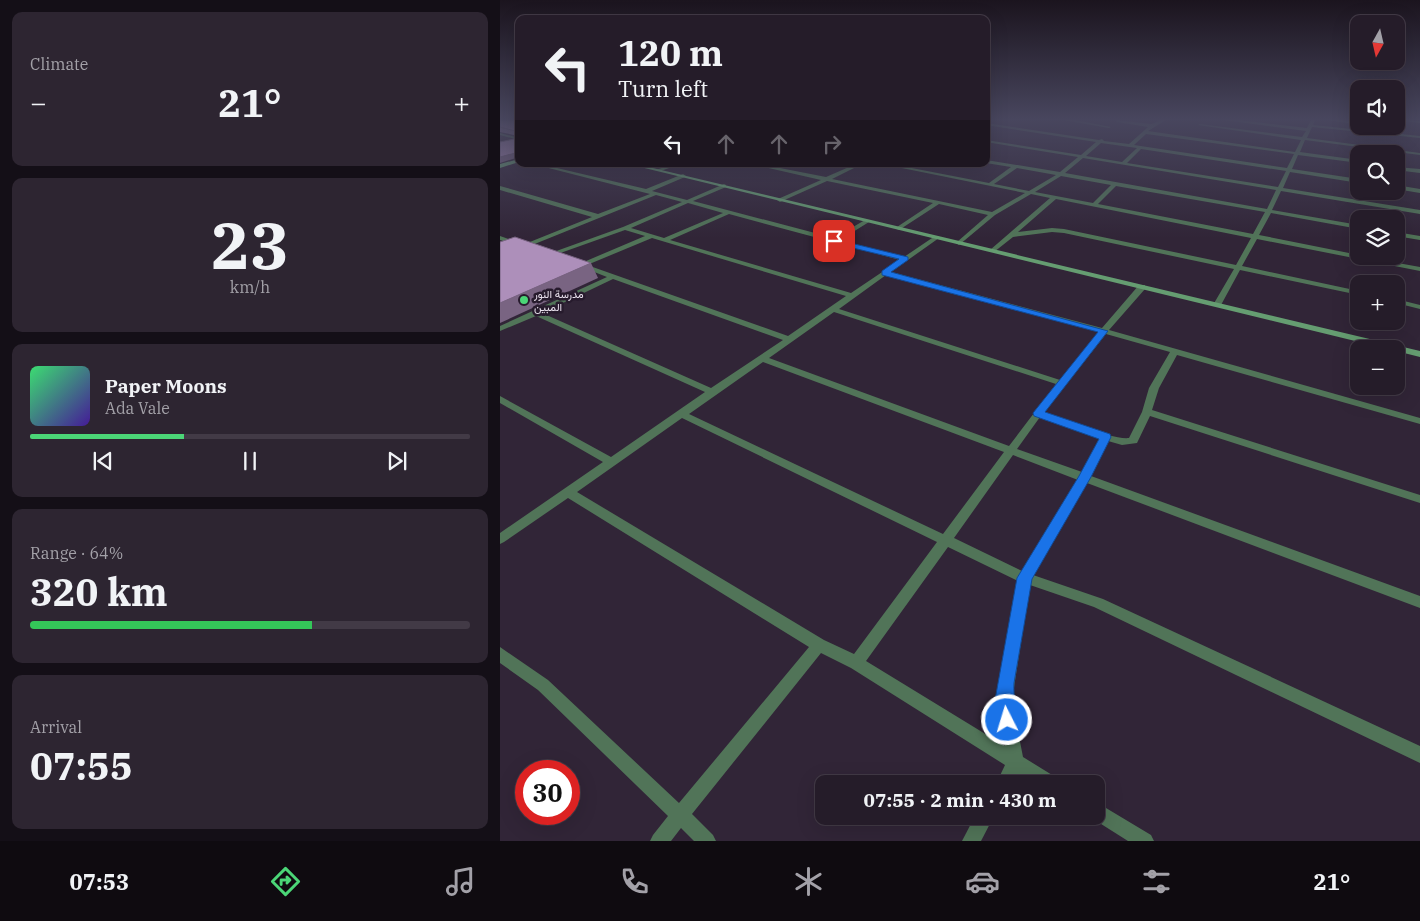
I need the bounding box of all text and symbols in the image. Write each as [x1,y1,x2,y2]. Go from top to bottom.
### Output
north arrow [1350,15,1405,70]
map controls [1350,15,1405,395]
text: 120 m [618,30,723,76]
icon: left [535,35,600,100]
text: Climate [30,54,88,74]
text: Turn left [618,74,708,103]
text: 21° [218,78,282,127]
button: sound [1350,80,1405,135]
text: − [30,84,47,121]
text: + [453,84,470,121]
icon: left [659,130,687,158]
icon: ahead [712,130,740,158]
icon: ahead [765,130,793,158]
icon: right [818,130,846,158]
button: search [1350,145,1405,200]
text: 23 [211,202,289,287]
button: layers [1350,210,1405,265]
pin [813,220,855,262]
icon: arrive [820,227,848,255]
button: + [1350,275,1405,330]
text: km/h [230,277,270,297]
place label: مدرسة النور المبين [533,287,584,314]
marker: مدرسة النور المبين [518,294,530,306]
button: − [1350,340,1405,395]
text: Paper Moons [105,374,227,398]
text: Ada Vale [105,398,170,418]
icon: previous [89,447,117,475]
icon: pause [236,447,264,475]
icon: next [383,447,411,475]
text: Range · 64% [30,543,123,563]
text: 320 km [30,567,168,616]
position arrow [980,693,1032,745]
text: Arrival [30,717,82,737]
text: 07:55 [30,741,133,790]
speed limit sign: 30 [515,760,580,825]
text: 07:55 · 2 min · 430 m [864,788,1056,812]
icon: directions [268,864,303,899]
icon: music [443,864,478,899]
icon: phone [617,864,652,899]
icon: climate [791,864,826,899]
icon: car [965,864,1000,899]
icon: filters [1139,864,1174,899]
text: 07:53 [70,867,129,896]
text: 21° [1314,867,1350,896]

